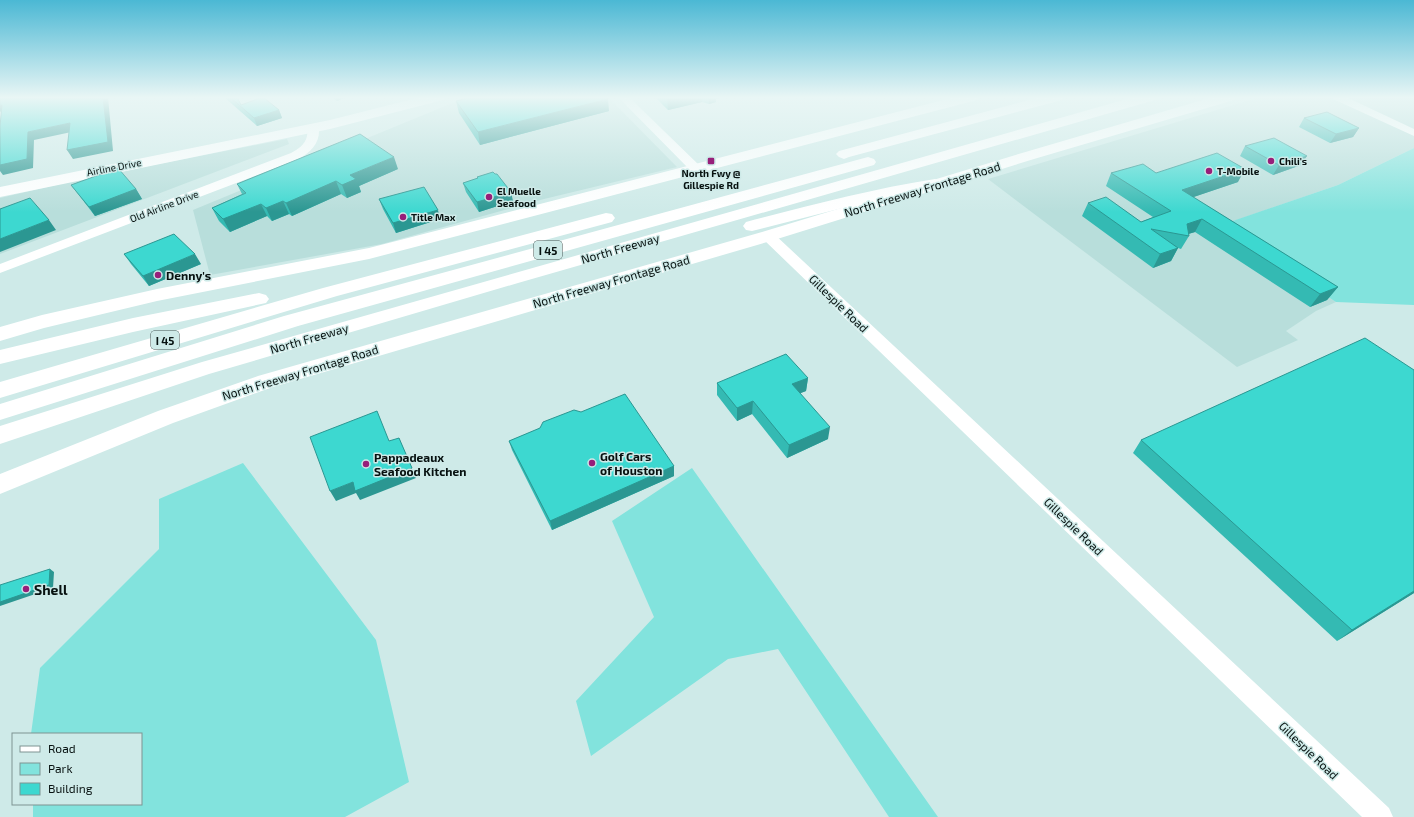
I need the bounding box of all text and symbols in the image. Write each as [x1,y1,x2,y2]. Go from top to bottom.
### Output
place label: Chili's [1279,155,1307,167]
street label: Airline Drive [86,156,142,178]
marker: North Fwy @ Gillespie Rd [706,156,716,166]
marker: Chili's [1266,156,1276,166]
street label: North Freeway Frontage Road [842,159,1002,219]
place label: T-Mobile [1217,165,1260,177]
marker: T-Mobile [1204,166,1214,176]
place label: North Fwy @ Gillespie Rd [682,167,741,191]
place label: El Muelle Seafood [497,185,541,209]
street label: Old Airline Drive [128,187,200,225]
marker: El Muelle Seafood [484,192,494,202]
place label: Title Max [411,211,456,223]
marker: Title Max [398,212,408,222]
street label: North Freeway [579,230,661,266]
road number: I 45 [534,241,562,259]
street label: North Freeway Frontage Road [531,252,691,310]
place label: Denny's [166,268,211,283]
marker: Denny's [153,270,163,280]
street label: Gillespie Road [806,271,872,335]
street label: North Freeway [268,320,350,356]
road number: I 45 [151,331,179,349]
street label: North Freeway Frontage Road [220,342,380,402]
place label: Golf Cars of Houston [600,449,662,477]
place label: Pappadeaux Seafood Kitchen [374,450,466,478]
marker: Golf Cars of Houston [587,458,597,468]
marker: Pappadeaux Seafood Kitchen [361,459,371,469]
street label: Gillespie Road [1041,494,1107,558]
place label: Shell [34,581,68,598]
marker: Shell [21,584,31,594]
street label: Gillespie Road [1276,718,1342,782]
legend [12,733,142,805]
text: Road [48,741,76,755]
text: Park [48,761,73,775]
text: Building [48,781,93,795]

